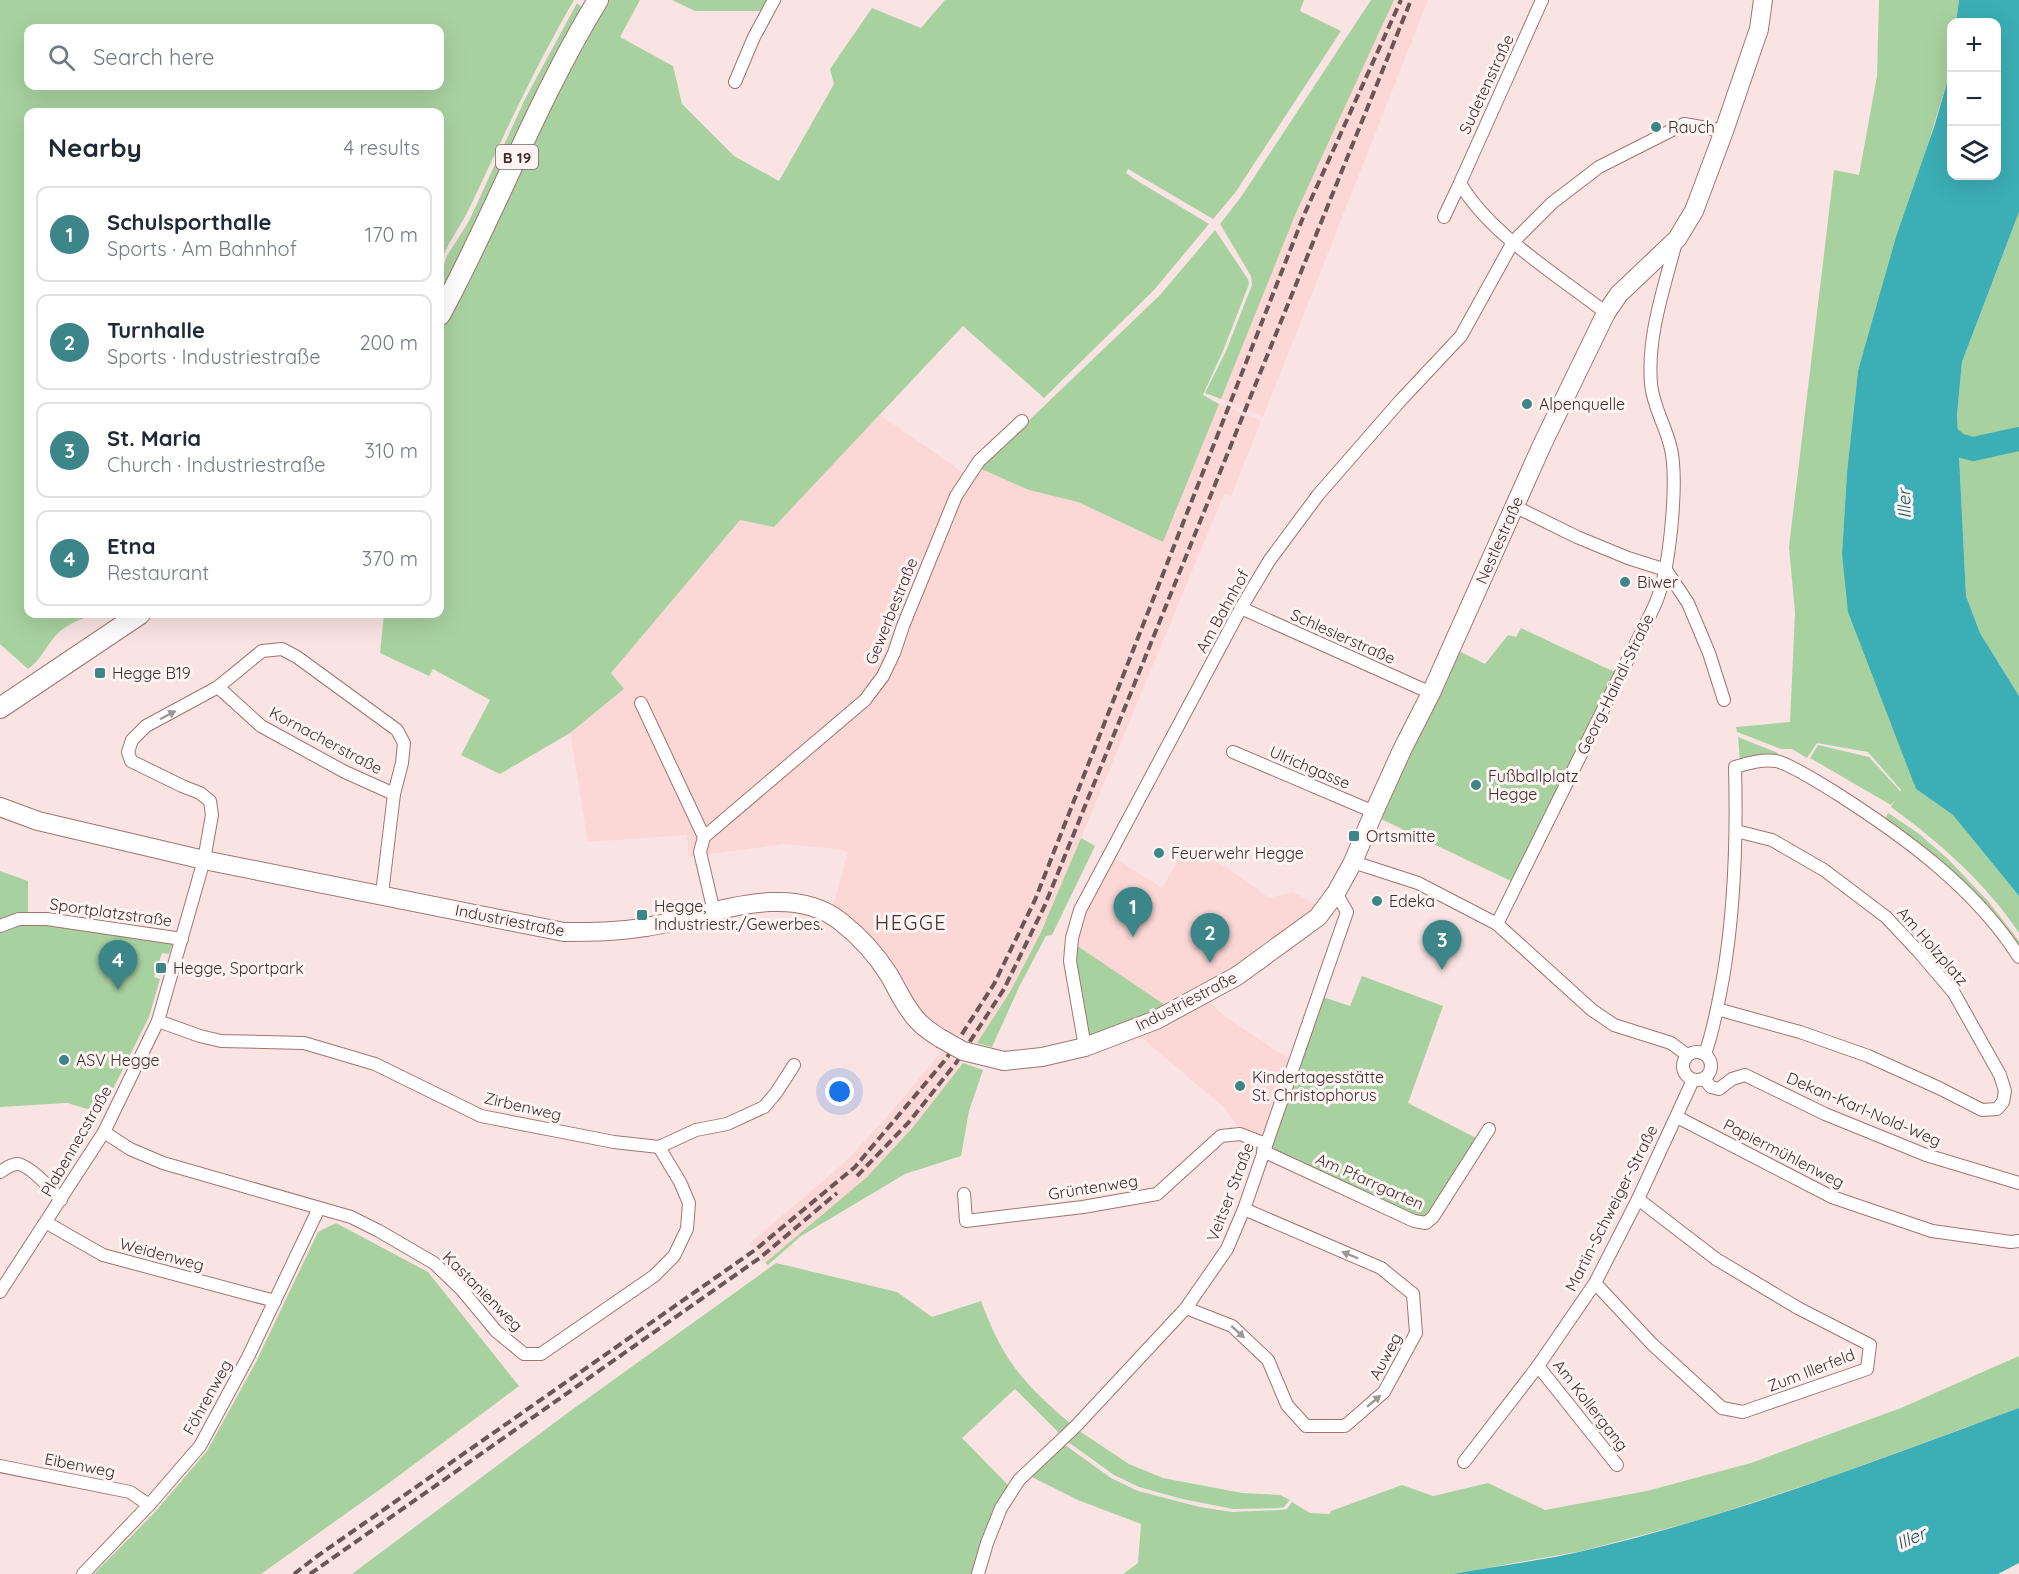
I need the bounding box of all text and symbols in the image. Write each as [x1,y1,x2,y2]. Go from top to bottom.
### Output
map controls [1947,18,2001,180]
button: + [1947,18,2001,72]
search box [24,24,444,90]
street label: Sudetenstraße [1454,31,1518,137]
icon: search [45,41,78,74]
text: Search here [93,43,214,71]
button: − [1947,72,2001,126]
place label: Rauch [1668,117,1715,137]
marker: Rauch [1649,120,1663,134]
button: layers [1947,126,2001,180]
text: Nearby [48,131,142,164]
text: 4 results [344,135,420,160]
road number: B 19 [496,145,538,169]
text: Schulsporthalle [107,208,271,236]
text: 1 [66,222,73,247]
text: 170 m [365,222,418,247]
text: Sports · Am Bahnhof [107,236,297,261]
text: Turnhalle [107,316,205,344]
text: 2 [64,330,75,355]
text: 200 m [359,330,418,355]
text: Sports · Industriestraße [107,344,321,369]
place label: Alpenquelle [1539,394,1625,414]
marker: Alpenquelle [1520,397,1534,411]
text: St. Maria [107,424,201,452]
text: 3 [64,438,75,463]
text: 310 m [365,438,418,463]
text: Church · Industriestraße [107,452,326,477]
water label: Iller [1892,487,1916,519]
street label: Nestlestraße [1471,493,1527,587]
text: Etna [107,532,156,560]
text: 4 [64,546,75,571]
text: 370 m [362,546,418,571]
street label: Gewerbestraße [860,555,922,667]
text: Restaurant [107,560,209,585]
street label: Am Bahnhof [1191,566,1253,656]
place label: Biwer [1637,572,1678,592]
marker: Biwer [1618,575,1632,589]
street label: Schlesierstraße [1288,604,1398,668]
street label: Georg-Haindl-Straße [1572,610,1658,758]
place label: Hegge B19 [112,663,191,683]
marker: Hegge B19 [93,666,107,680]
street label: Kornacherstraße [266,702,386,778]
one-way arrow [159,710,176,720]
street label: Ulrichgasse [1267,741,1353,793]
place label: Fußballplatz Hegge [1488,766,1579,804]
marker: Fußballplatz Hegge [1469,778,1483,792]
place label: Ortsmitte [1366,826,1436,846]
marker: Ortsmitte [1347,829,1361,843]
place label: Feuerwehr Hegge [1171,843,1304,863]
marker: Feuerwehr Hegge [1152,846,1166,860]
pin: 1 [1114,888,1152,937]
place label: Edeka [1389,891,1435,911]
street label: Sportplatzstraße [48,894,174,930]
marker: Edeka [1370,894,1384,908]
place label: Hegge, Industriestr./Gewerbes. [654,896,823,934]
street label: Industriestraße [454,900,566,940]
street label: Am Holzplatz [1893,902,1973,990]
marker: Hegge, Industriestr./Gewerbes. [635,908,649,922]
district label: HEGGE [875,910,947,935]
pin: 2 [1190,914,1230,963]
pin: 3 [1422,920,1462,970]
pin: 4 [98,940,138,990]
place label: Hegge, Sportpark [173,958,304,978]
marker: Hegge, Sportpark [154,961,168,975]
street label: Industriestraße [1132,967,1240,1035]
place label: ASV Hegge [76,1050,160,1070]
marker: ASV Hegge [57,1053,71,1067]
place label: Kindertagesstätte St. Christophorus [1252,1067,1384,1105]
street label: Dekan-Karl-Nold-Weg [1784,1067,1944,1151]
your location [825,1077,854,1106]
marker: Kindertagesstätte St. Christophorus [1233,1079,1247,1093]
street label: Plabennecstraße [36,1082,116,1200]
street label: Zirbenweg [482,1087,564,1125]
street label: Papiermühlenweg [1720,1114,1848,1192]
street label: Martin-Schweiger-Straße [1560,1121,1662,1295]
street label: Veitser Straße [1202,1140,1258,1244]
street label: Am Pfarrgarten [1313,1148,1427,1214]
street label: Grüntenweg [1047,1170,1139,1204]
street label: Weidenweg [118,1233,206,1275]
street label: Kastanienweg [439,1247,527,1335]
one-way arrow [1340,1250,1358,1260]
one-way arrow [1230,1325,1245,1338]
street label: Auweg [1364,1329,1406,1383]
street label: Zum Illerfeld [1764,1344,1858,1396]
street label: Am Kollergang [1549,1355,1633,1455]
street label: Föhrenweg [178,1356,236,1438]
one-way arrow [1366,1395,1382,1408]
street label: Eibenweg [43,1448,117,1482]
water label: Iller [1893,1521,1931,1555]

